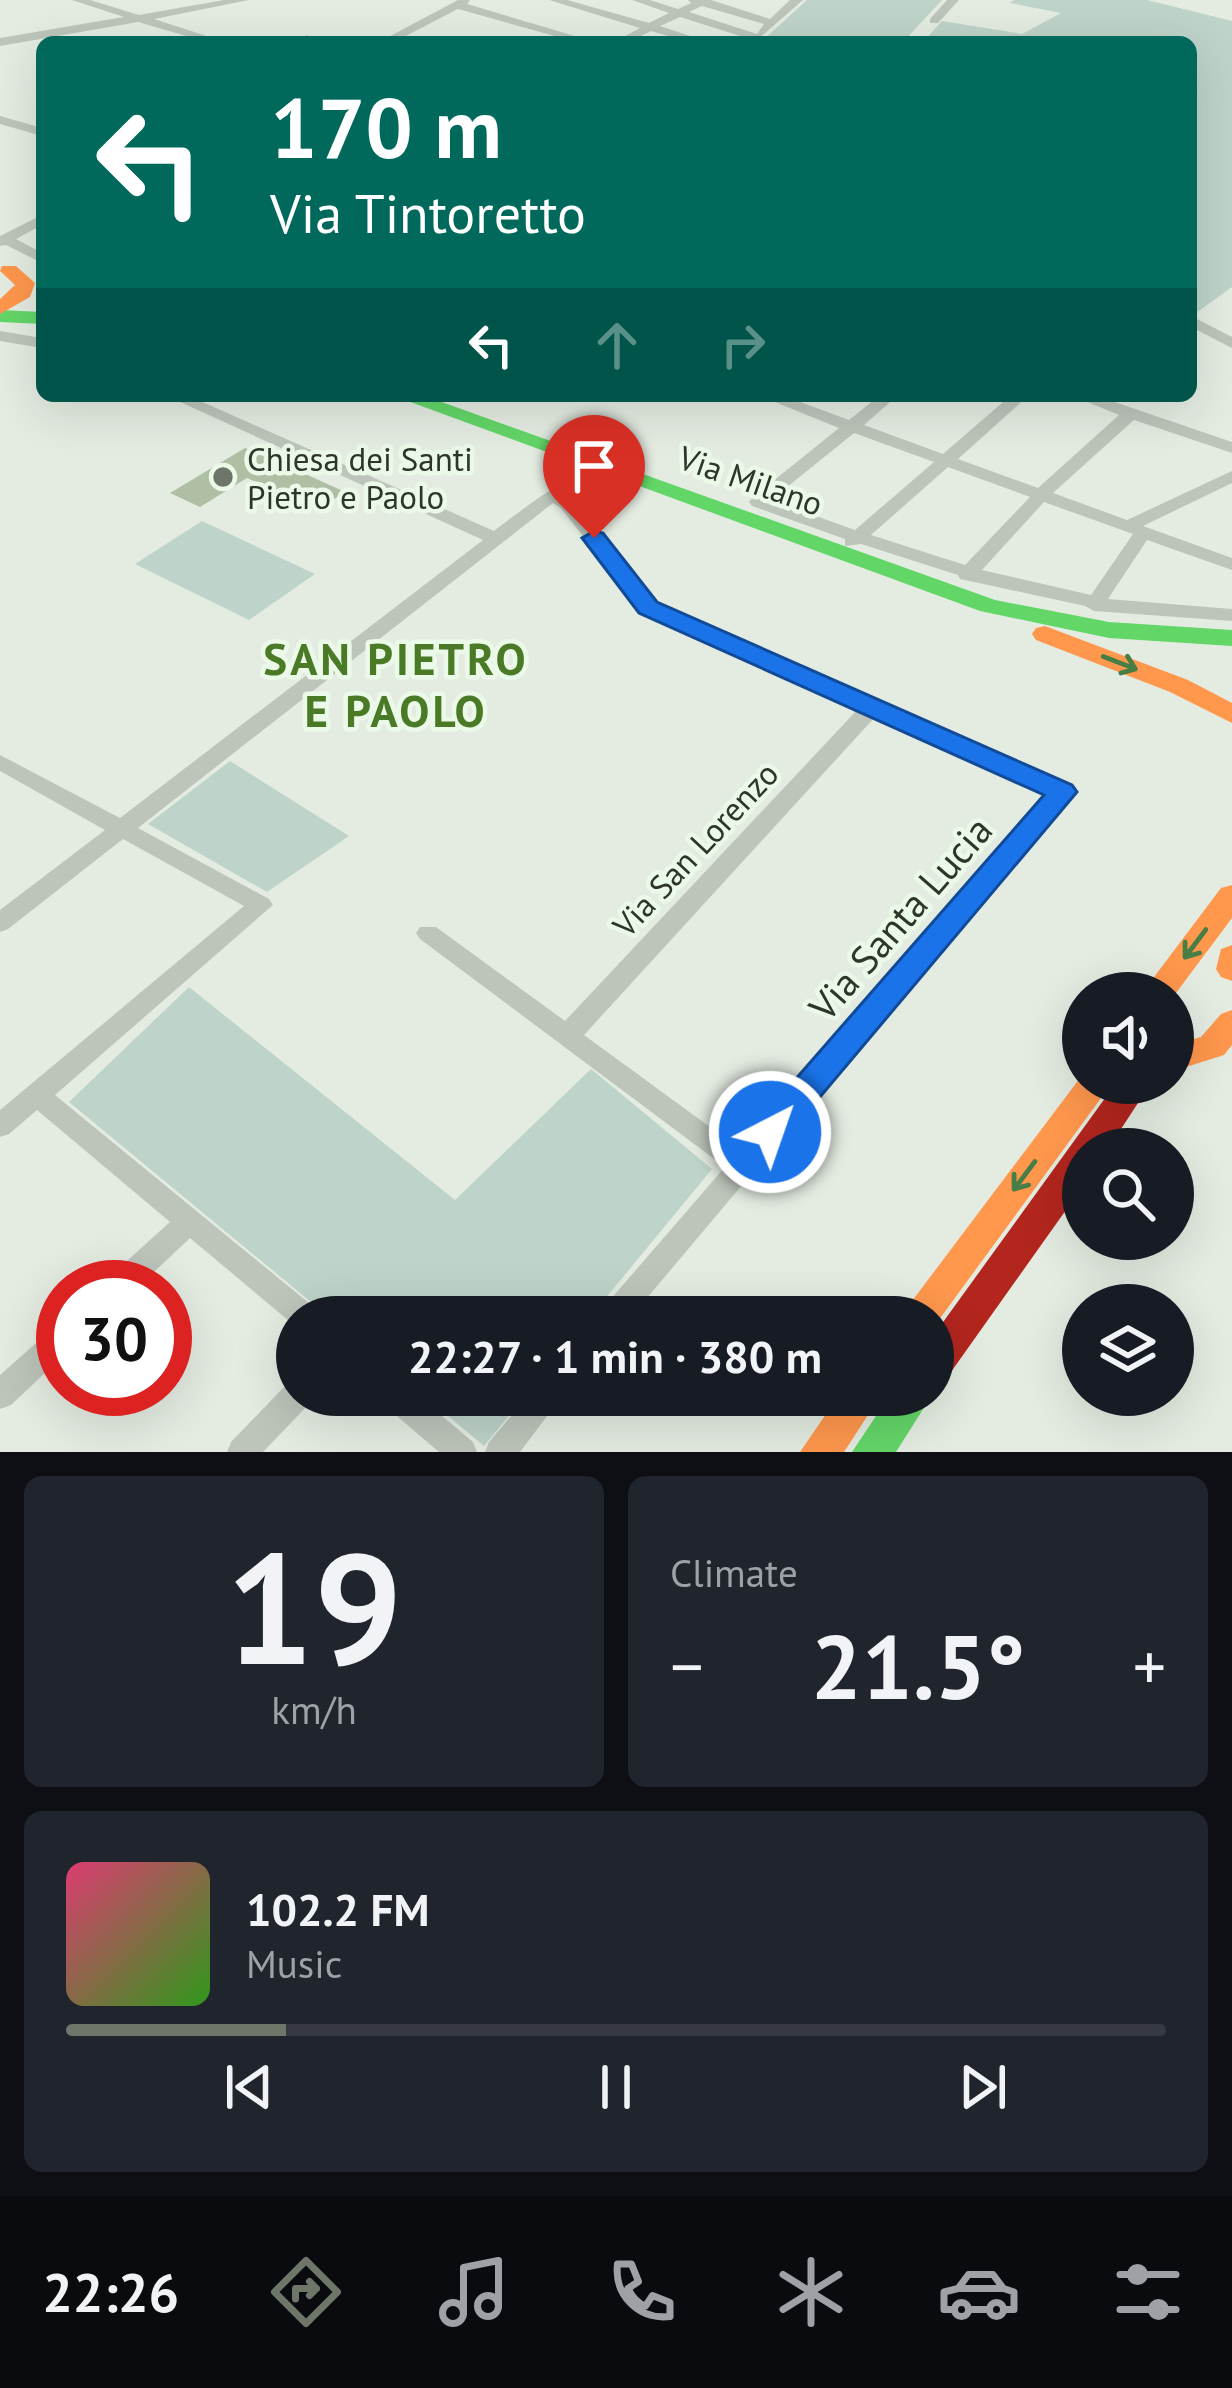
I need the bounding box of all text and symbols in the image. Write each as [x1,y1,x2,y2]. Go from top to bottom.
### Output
text: 170 m [270,72,502,181]
icon: left [72,84,228,240]
text: Via Tintoretto [270,178,586,248]
icon: left [458,312,524,378]
icon: ahead [584,312,650,378]
icon: right [710,312,776,378]
pin [543,415,645,538]
icon: arrive [561,433,627,499]
street label: Via Milano [672,435,829,525]
place label: Chiesa dei Santi Pietro e Paolo [247,437,473,518]
marker: Chiesa dei Santi Pietro e Paolo [210,464,236,490]
district label: SAN PIETRO E PAOLO [263,629,529,739]
one-way arrow [1101,654,1138,675]
street label: Via San Lorenzo [602,752,787,946]
street label: Via Santa Lucia [797,805,1003,1032]
one-way arrow [1183,927,1208,960]
map controls [1062,972,1194,1416]
button: sound [1062,972,1194,1104]
position arrow [707,1069,833,1195]
button: search [1062,1128,1194,1260]
one-way arrow [1012,1160,1038,1192]
speed limit sign: 30 [36,1260,192,1416]
button: layers [1062,1284,1194,1416]
text: 22:27 · 1 min · 380 m [408,1327,822,1385]
text: 19 [226,1505,402,1707]
text: Climate [670,1547,798,1598]
text: 21.5° [811,1607,1025,1724]
text: − [670,1623,703,1708]
text: + [1133,1623,1166,1708]
text: km/h [271,1684,357,1735]
text: 102.2 FM [246,1880,429,1938]
text: Music [246,1938,342,1989]
icon: previous [216,2054,282,2120]
icon: pause [583,2054,649,2120]
icon: next [950,2054,1016,2120]
icon: directions [264,2250,348,2334]
icon: music [432,2250,516,2334]
icon: phone [600,2250,684,2334]
icon: climate [769,2250,853,2334]
icon: car [937,2250,1021,2334]
icon: filters [1106,2250,1190,2334]
text: 22:26 [42,2257,179,2327]

